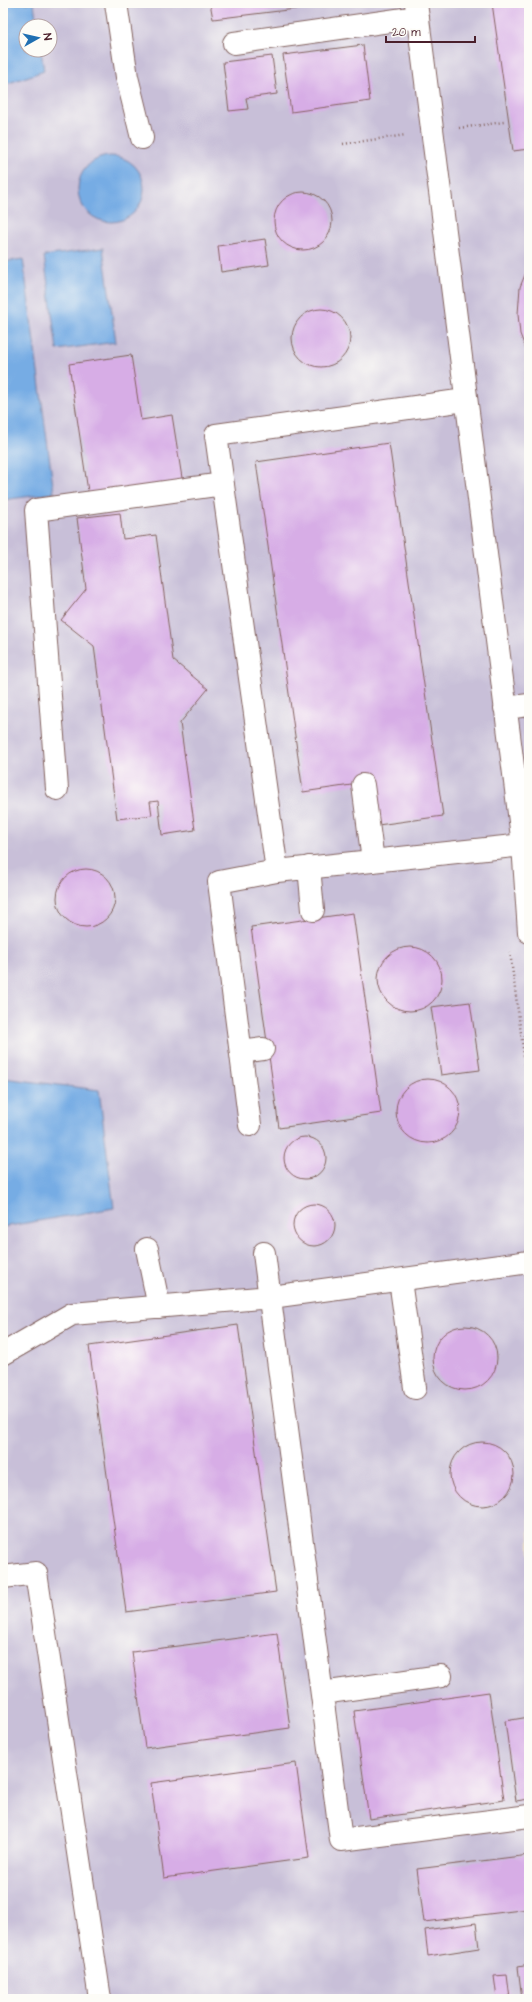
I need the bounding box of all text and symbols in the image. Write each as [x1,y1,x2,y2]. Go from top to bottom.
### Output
north arrow [18,18,58,58]
scale bar [386,18,475,44]
text: 20 m [392,24,421,41]
text: N [39,32,55,41]

